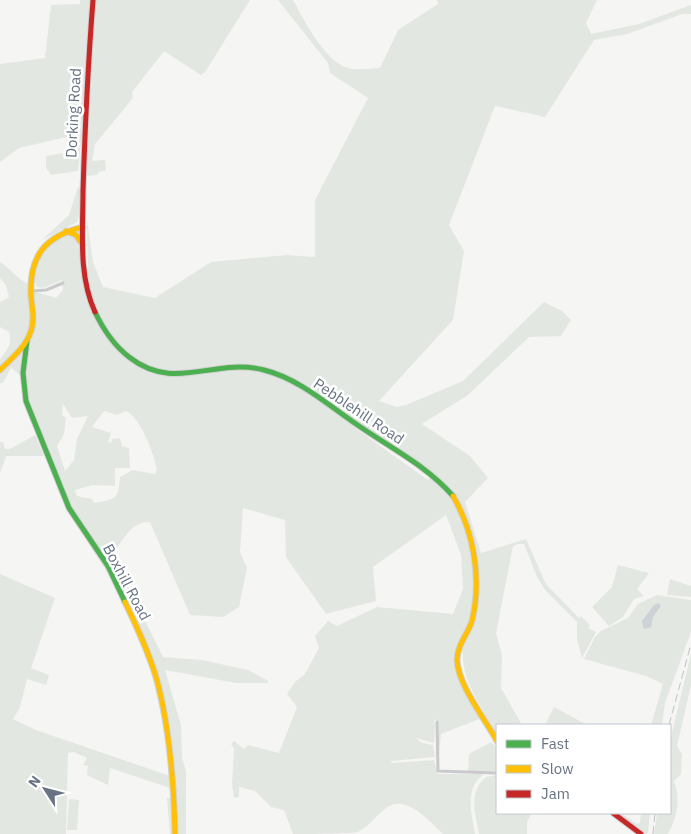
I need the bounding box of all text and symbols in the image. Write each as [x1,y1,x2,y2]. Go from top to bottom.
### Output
street label: Dorking Road [61,68,85,158]
street label: Pebblehill Road [310,374,408,448]
street label: Boxhill Road [99,540,155,624]
legend [496,724,671,814]
text: Fast [541,734,569,753]
text: Slow [541,759,574,778]
north arrow [20,764,70,814]
text: N [24,772,45,791]
text: Jam [541,784,570,803]

